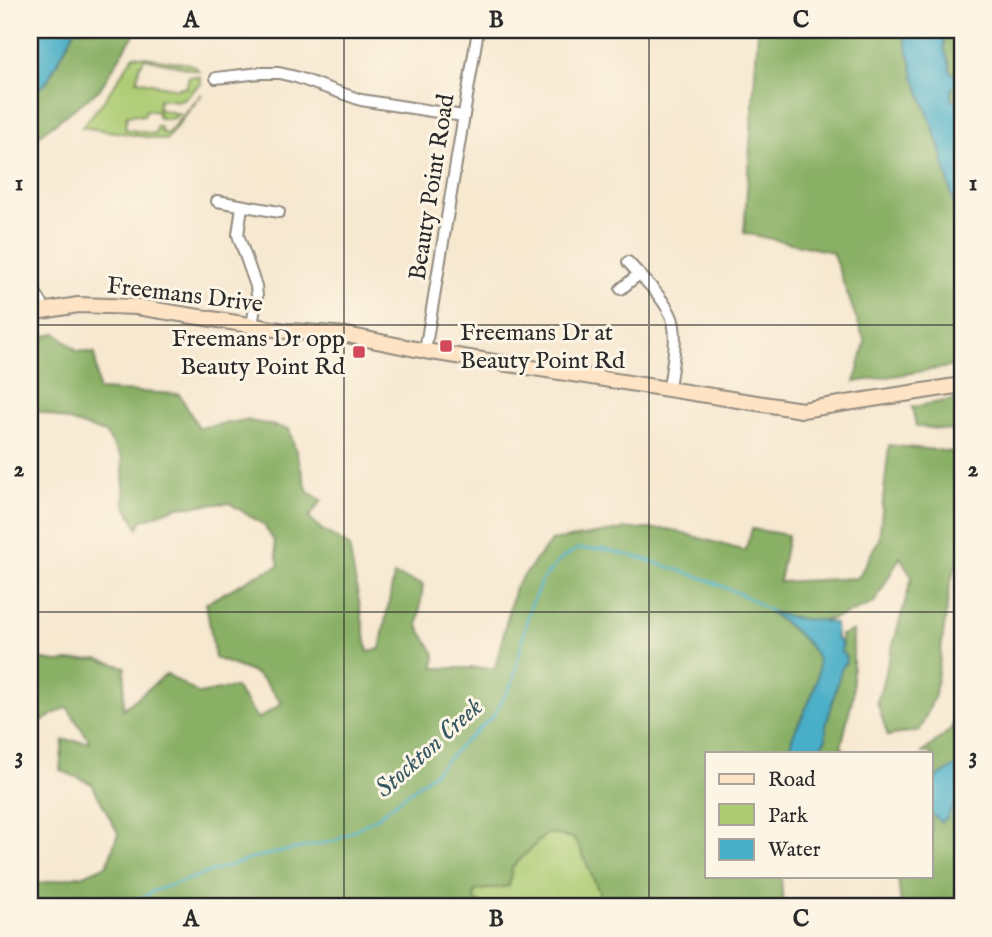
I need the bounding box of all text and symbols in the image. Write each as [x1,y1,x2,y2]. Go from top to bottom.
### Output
text: A [182,6,200,35]
text: B [488,6,504,35]
text: C [793,6,810,35]
street label: Beauty Point Road [402,92,463,283]
text: 1 [15,169,23,198]
text: 1 [969,169,977,198]
street label: Freemans Drive [105,271,265,320]
place label: Freemans Dr at Beauty Point Rd [460,318,625,377]
place label: Freemans Dr opp Beauty Point Rd [172,324,345,383]
marker: Freemans Dr at Beauty Point Rd [438,338,454,354]
marker: Freemans Dr opp Beauty Point Rd [351,344,367,360]
text: 2 [14,455,25,484]
text: 2 [968,455,979,484]
water label: Stockton Creek [368,691,490,805]
text: 3 [15,742,23,771]
text: 3 [969,742,977,771]
legend [705,752,932,878]
text: Road [768,767,816,794]
text: Park [768,803,809,830]
text: Water [768,837,821,864]
text: A [182,905,200,934]
text: B [488,905,504,934]
text: C [793,905,810,934]

